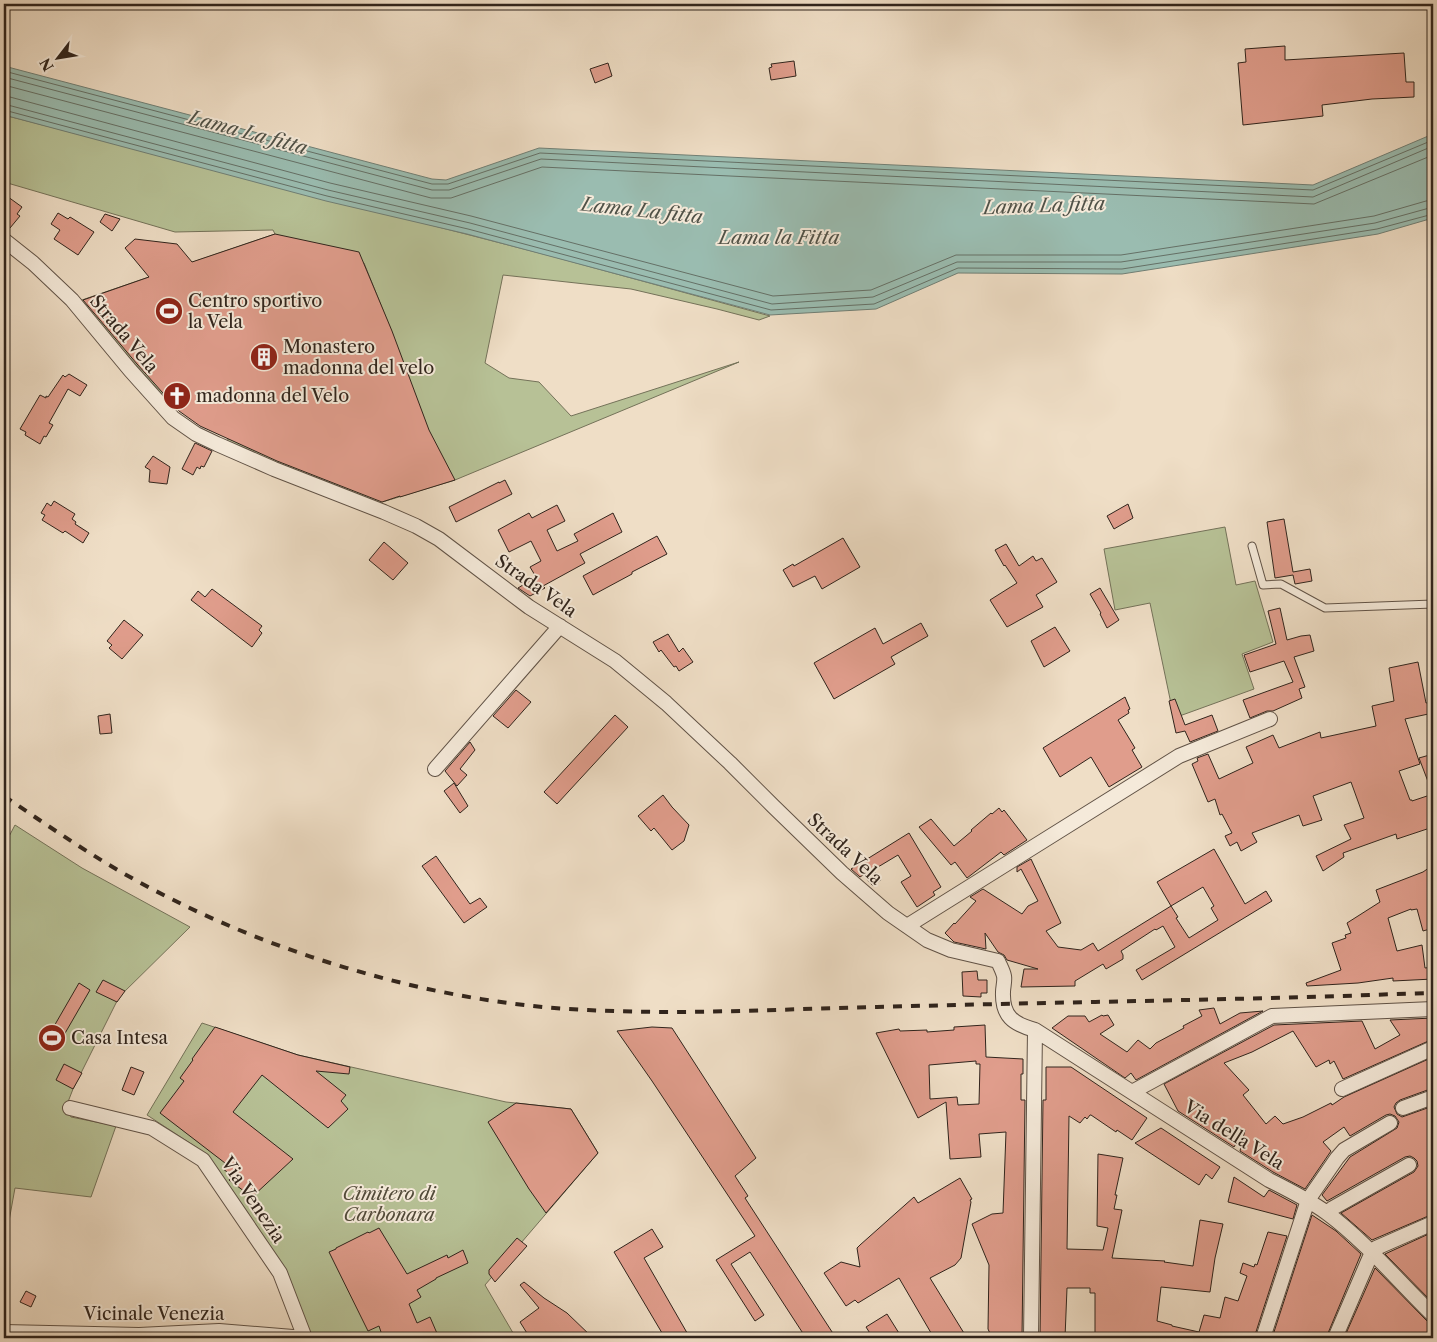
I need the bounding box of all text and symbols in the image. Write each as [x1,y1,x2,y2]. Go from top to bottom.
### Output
north arrow [32,32,82,82]
text: N [36,55,58,75]
water label: Lama La fitta [184,105,310,160]
water label: Lama La fitta [578,192,705,228]
water label: Lama La fitta [981,192,1106,219]
water label: Lama la Fitta [717,226,840,249]
place label: Centro sportivo la Vela [188,290,322,333]
street label: Strada Vela [85,291,163,378]
sports icon: Centro sportivo la Vela [154,296,184,326]
place label: Monastero madonna del velo [283,336,434,379]
building icon: Monastero madonna del velo [249,342,279,372]
church icon: madonna del Velo [162,381,192,411]
place label: madonna del Velo [196,385,349,407]
street label: Strada Vela [491,550,582,622]
street label: Strada Vela [803,809,888,890]
sports icon: Casa Intesa [37,1023,67,1053]
place label: Casa Intesa [71,1027,169,1049]
street label: Via della Vela [1179,1095,1289,1175]
street label: Via Venezia [216,1152,290,1248]
park label: Cimitero di Carbonara [342,1183,437,1226]
street label: Vicinale Venezia [83,1303,225,1325]

